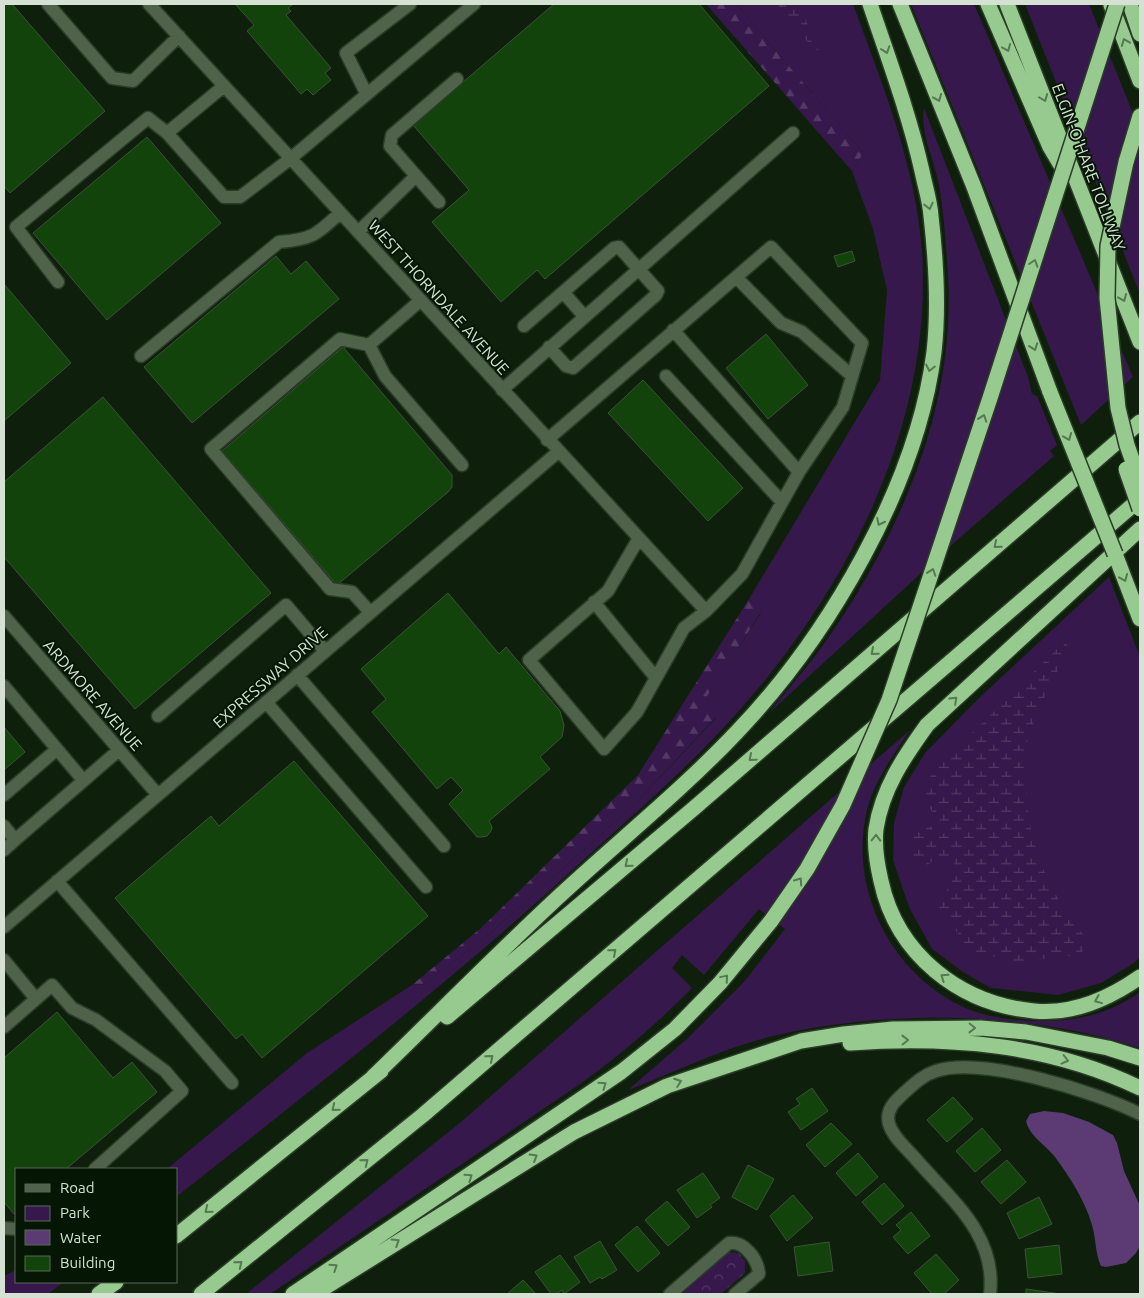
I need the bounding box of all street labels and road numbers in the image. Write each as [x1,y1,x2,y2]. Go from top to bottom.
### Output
street label: ELGIN-O'HARE TOLLWAY [1049,81,1129,254]
street label: WEST THORNDALE AVENUE [365,216,513,378]
street label: EXPRESSWAY DRIVE [209,622,331,732]
street label: ARDMORE AVENUE [40,636,146,754]

